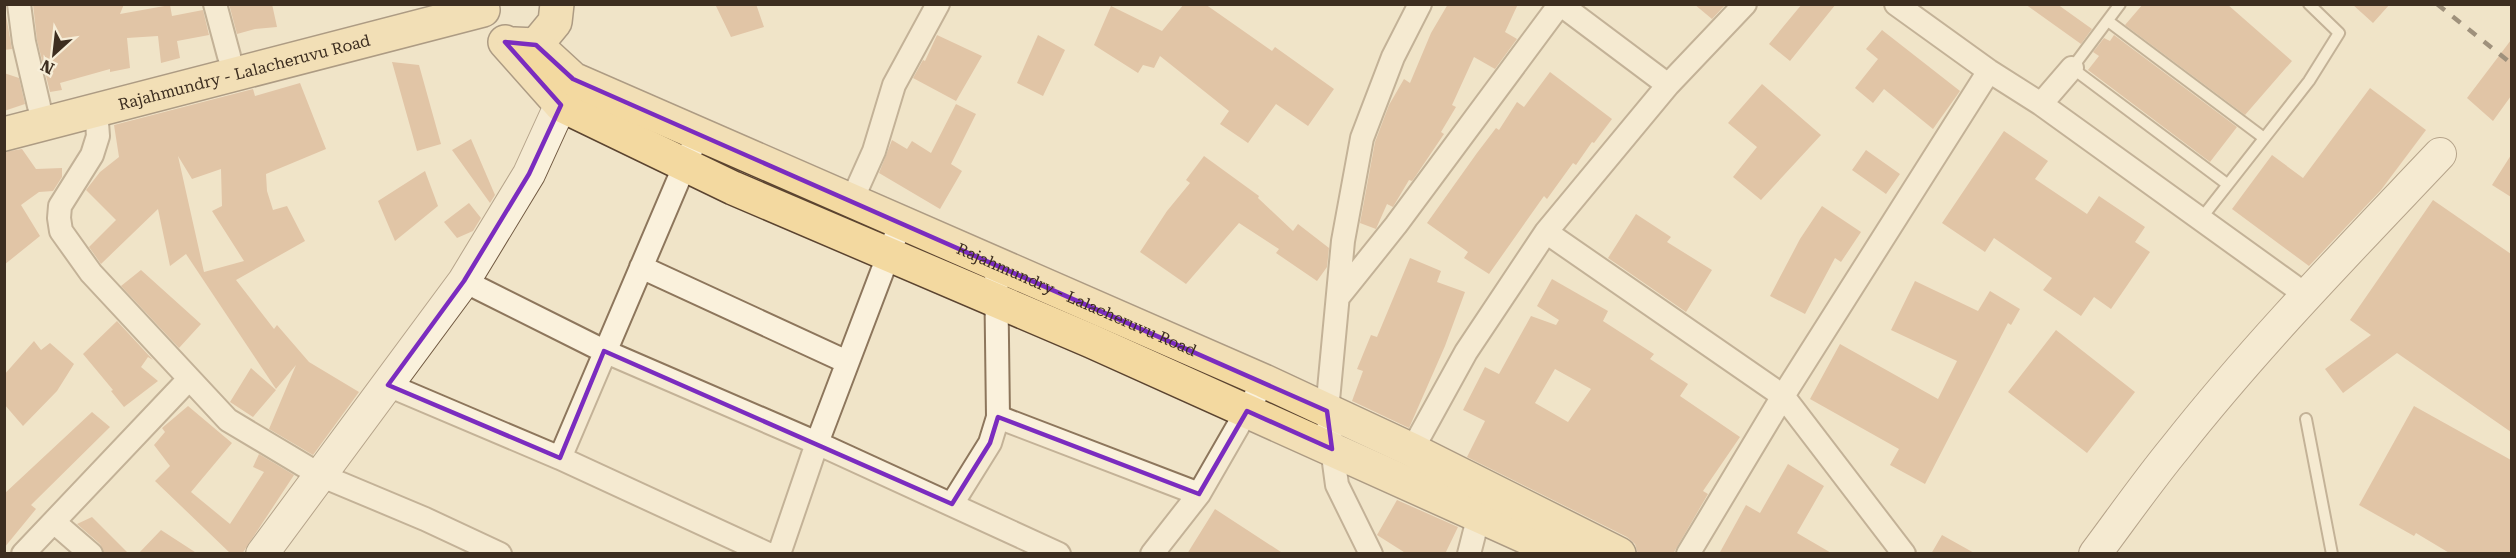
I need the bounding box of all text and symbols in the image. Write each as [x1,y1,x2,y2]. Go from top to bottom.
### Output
north arrow [24,24,84,84]
street label: Rajahmundry - Lalacheruvu Road [116,30,372,114]
text: N [38,56,57,78]
street label: Rajahmundry - Lalacheruvu Road [954,238,1200,360]

